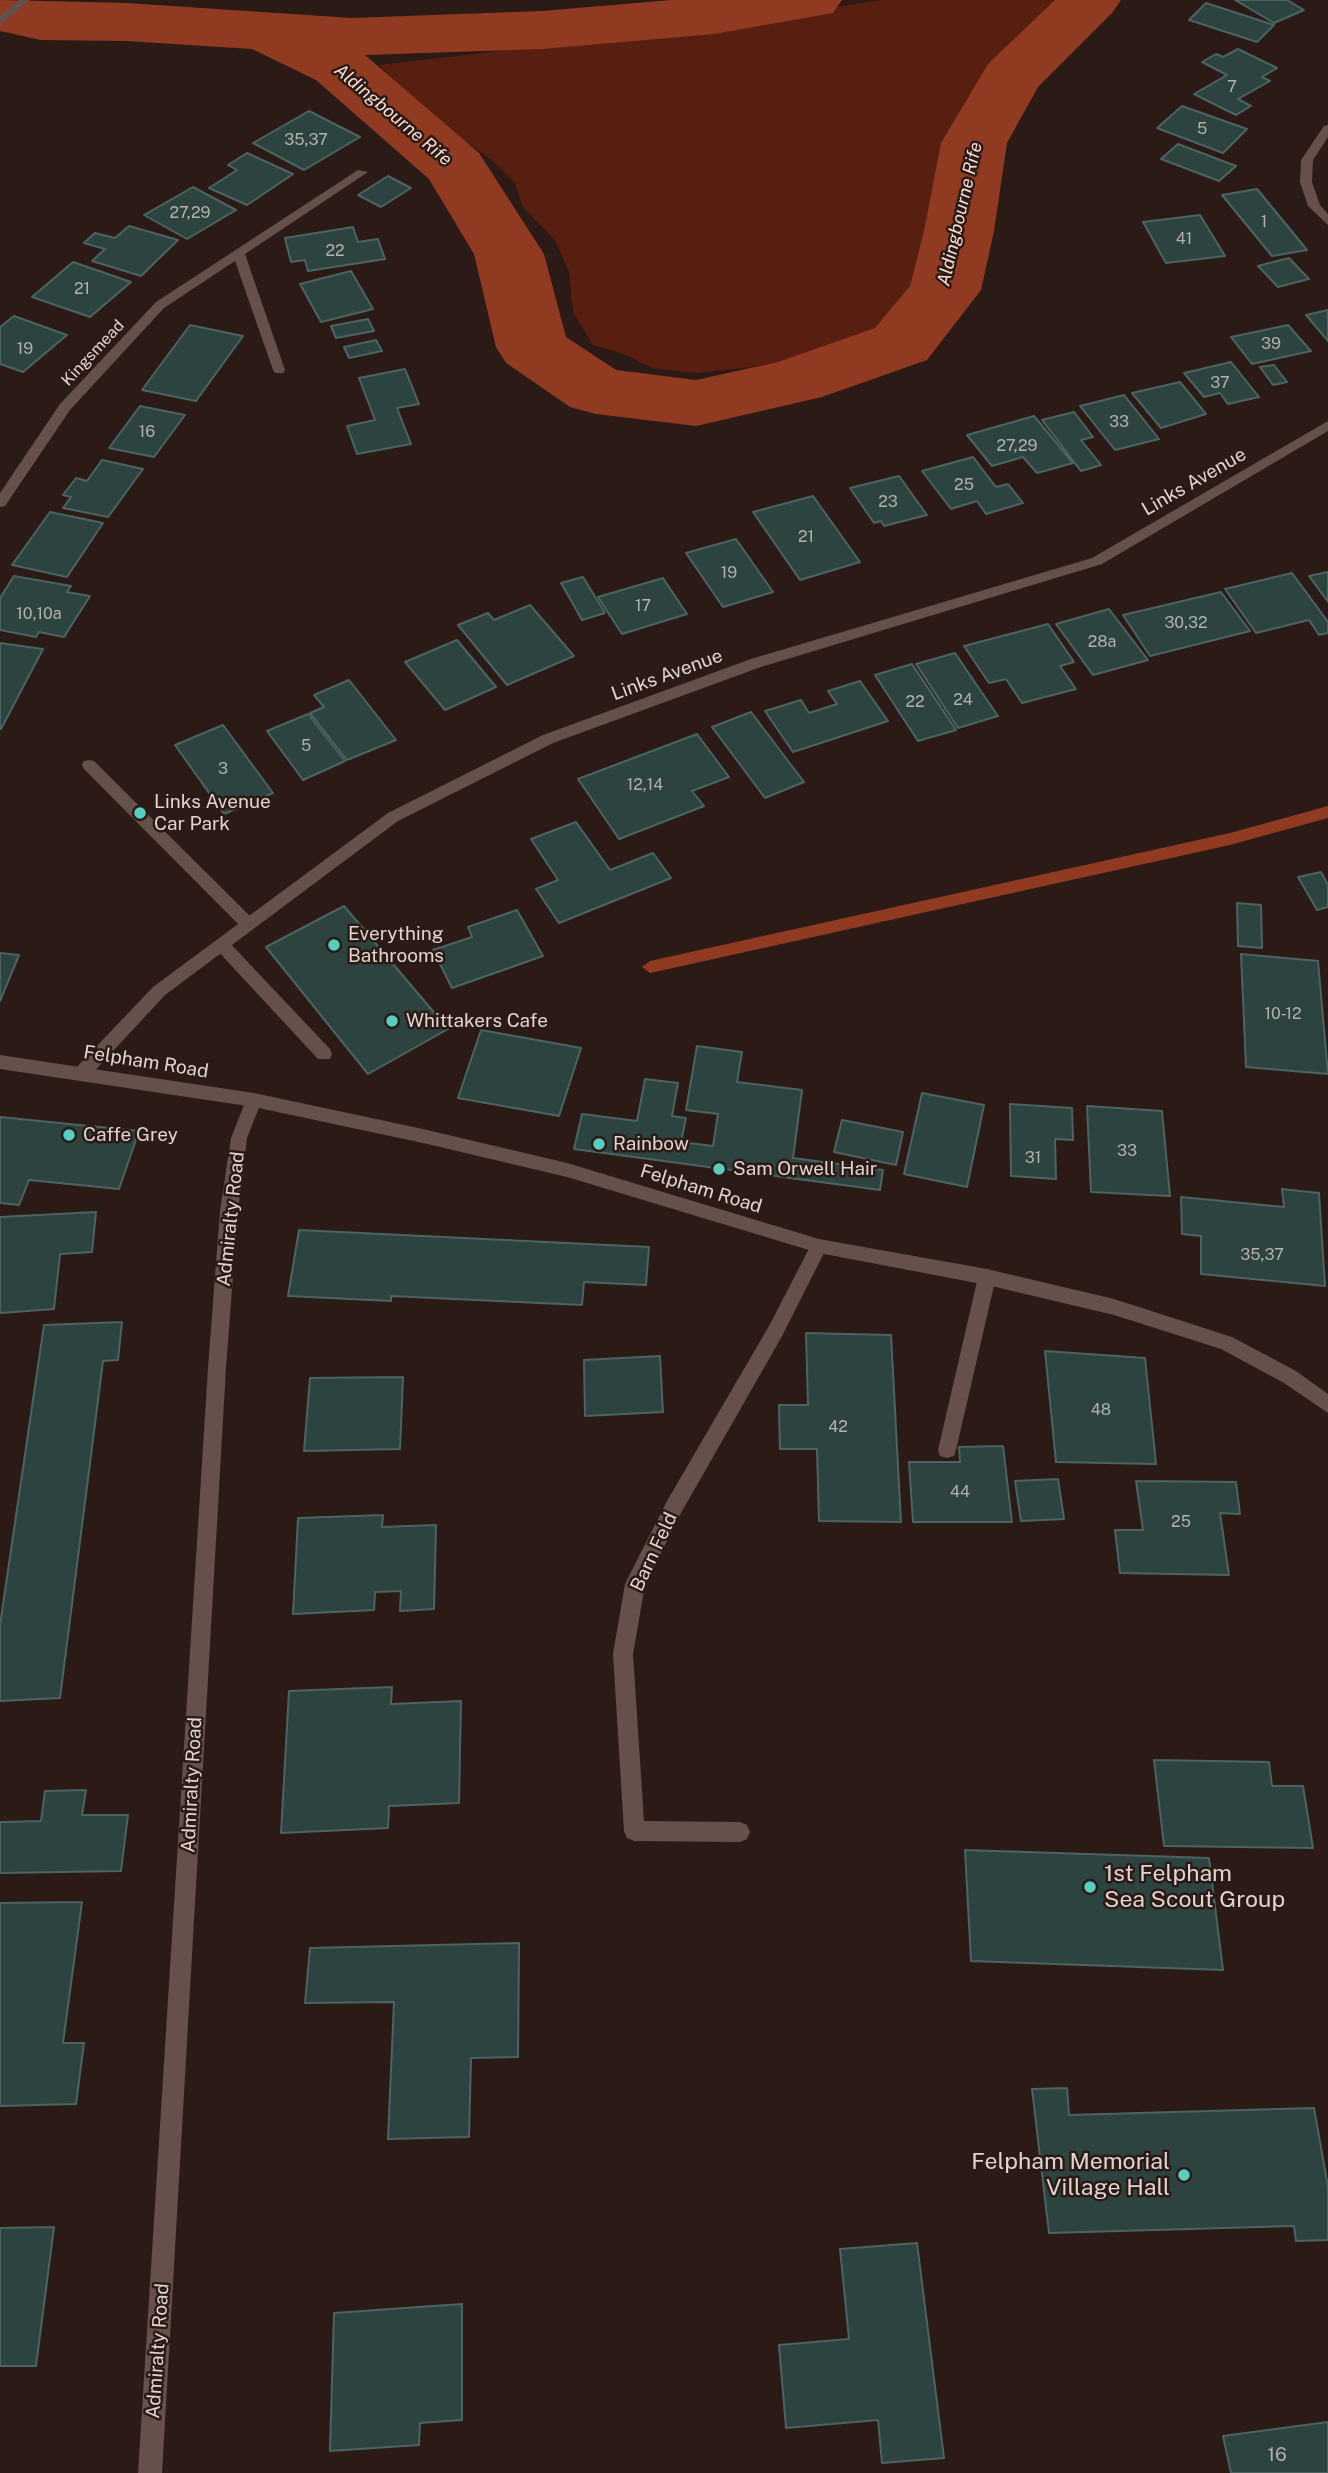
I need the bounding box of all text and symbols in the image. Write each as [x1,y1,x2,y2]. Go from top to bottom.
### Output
water label: Aldingbourne Rife [330,60,456,170]
house number: 7 [1227,77,1237,97]
house number: 5 [1197,119,1207,139]
house number: 35,37 [284,130,328,150]
water label: Aldingbourne Rife [933,140,987,288]
house number: 27,29 [170,203,210,223]
house number: 1 [1261,212,1267,232]
house number: 41 [1176,229,1192,249]
house number: 22 [325,241,345,261]
house number: 21 [74,279,90,299]
street label: Kingsmead [58,316,128,390]
house number: 39 [1261,334,1281,354]
house number: 19 [17,339,33,359]
house number: 37 [1210,373,1230,393]
house number: 33 [1109,412,1129,432]
house number: 16 [139,422,155,442]
house number: 27,29 [997,436,1037,456]
street label: Links Avenue [1138,443,1250,521]
house number: 25 [954,475,974,495]
house number: 23 [878,492,898,512]
house number: 21 [798,527,814,547]
house number: 19 [721,563,737,583]
house number: 17 [635,596,651,616]
house number: 10,10a [16,604,62,624]
house number: 30,32 [1164,613,1208,633]
house number: 28a [1088,632,1116,652]
street label: Links Avenue [608,644,726,706]
house number: 24 [953,690,973,710]
house number: 22 [905,692,925,712]
house number: 5 [301,736,311,756]
house number: 3 [218,759,228,779]
house number: 12,14 [627,775,663,795]
place label: Links Avenue Car Park [154,791,271,835]
marker: Links Avenue Car Park [132,805,148,821]
place label: Everything Bathrooms [348,923,444,967]
marker: Everything Bathrooms [326,937,342,953]
house number: 10-12 [1264,1004,1302,1024]
place label: Whittakers Cafe [406,1010,548,1032]
marker: Whittakers Cafe [384,1013,400,1029]
street label: Felpham Road [82,1041,210,1083]
place label: Caffe Grey [83,1124,178,1146]
marker: Caffe Grey [61,1127,77,1143]
place label: Rainbow [613,1133,689,1155]
marker: Rainbow [591,1136,607,1152]
house number: 33 [1117,1141,1137,1161]
house number: 31 [1025,1148,1041,1168]
street label: Admiralty Road [213,1150,249,1288]
place label: Sam Orwell Hair [733,1158,877,1180]
street label: Felpham Road [637,1160,765,1218]
marker: Sam Orwell Hair [711,1161,727,1177]
house number: 35,37 [1240,1245,1284,1265]
house number: 48 [1091,1400,1111,1420]
house number: 42 [828,1417,848,1437]
house number: 44 [950,1482,970,1502]
street label: Barn Feld [626,1509,682,1595]
house number: 25 [1171,1512,1191,1532]
street label: Admiralty Road [177,1717,207,1853]
place label: 1st Felpham Sea Scout Group [1104,1860,1285,1914]
marker: 1st Felpham Sea Scout Group [1082,1879,1098,1895]
place label: Felpham Memorial Village Hall [971,2148,1170,2202]
marker: Felpham Memorial Village Hall [1176,2167,1192,2183]
street label: Admiralty Road [142,2282,174,2420]
house number: 16 [1267,2444,1287,2466]

